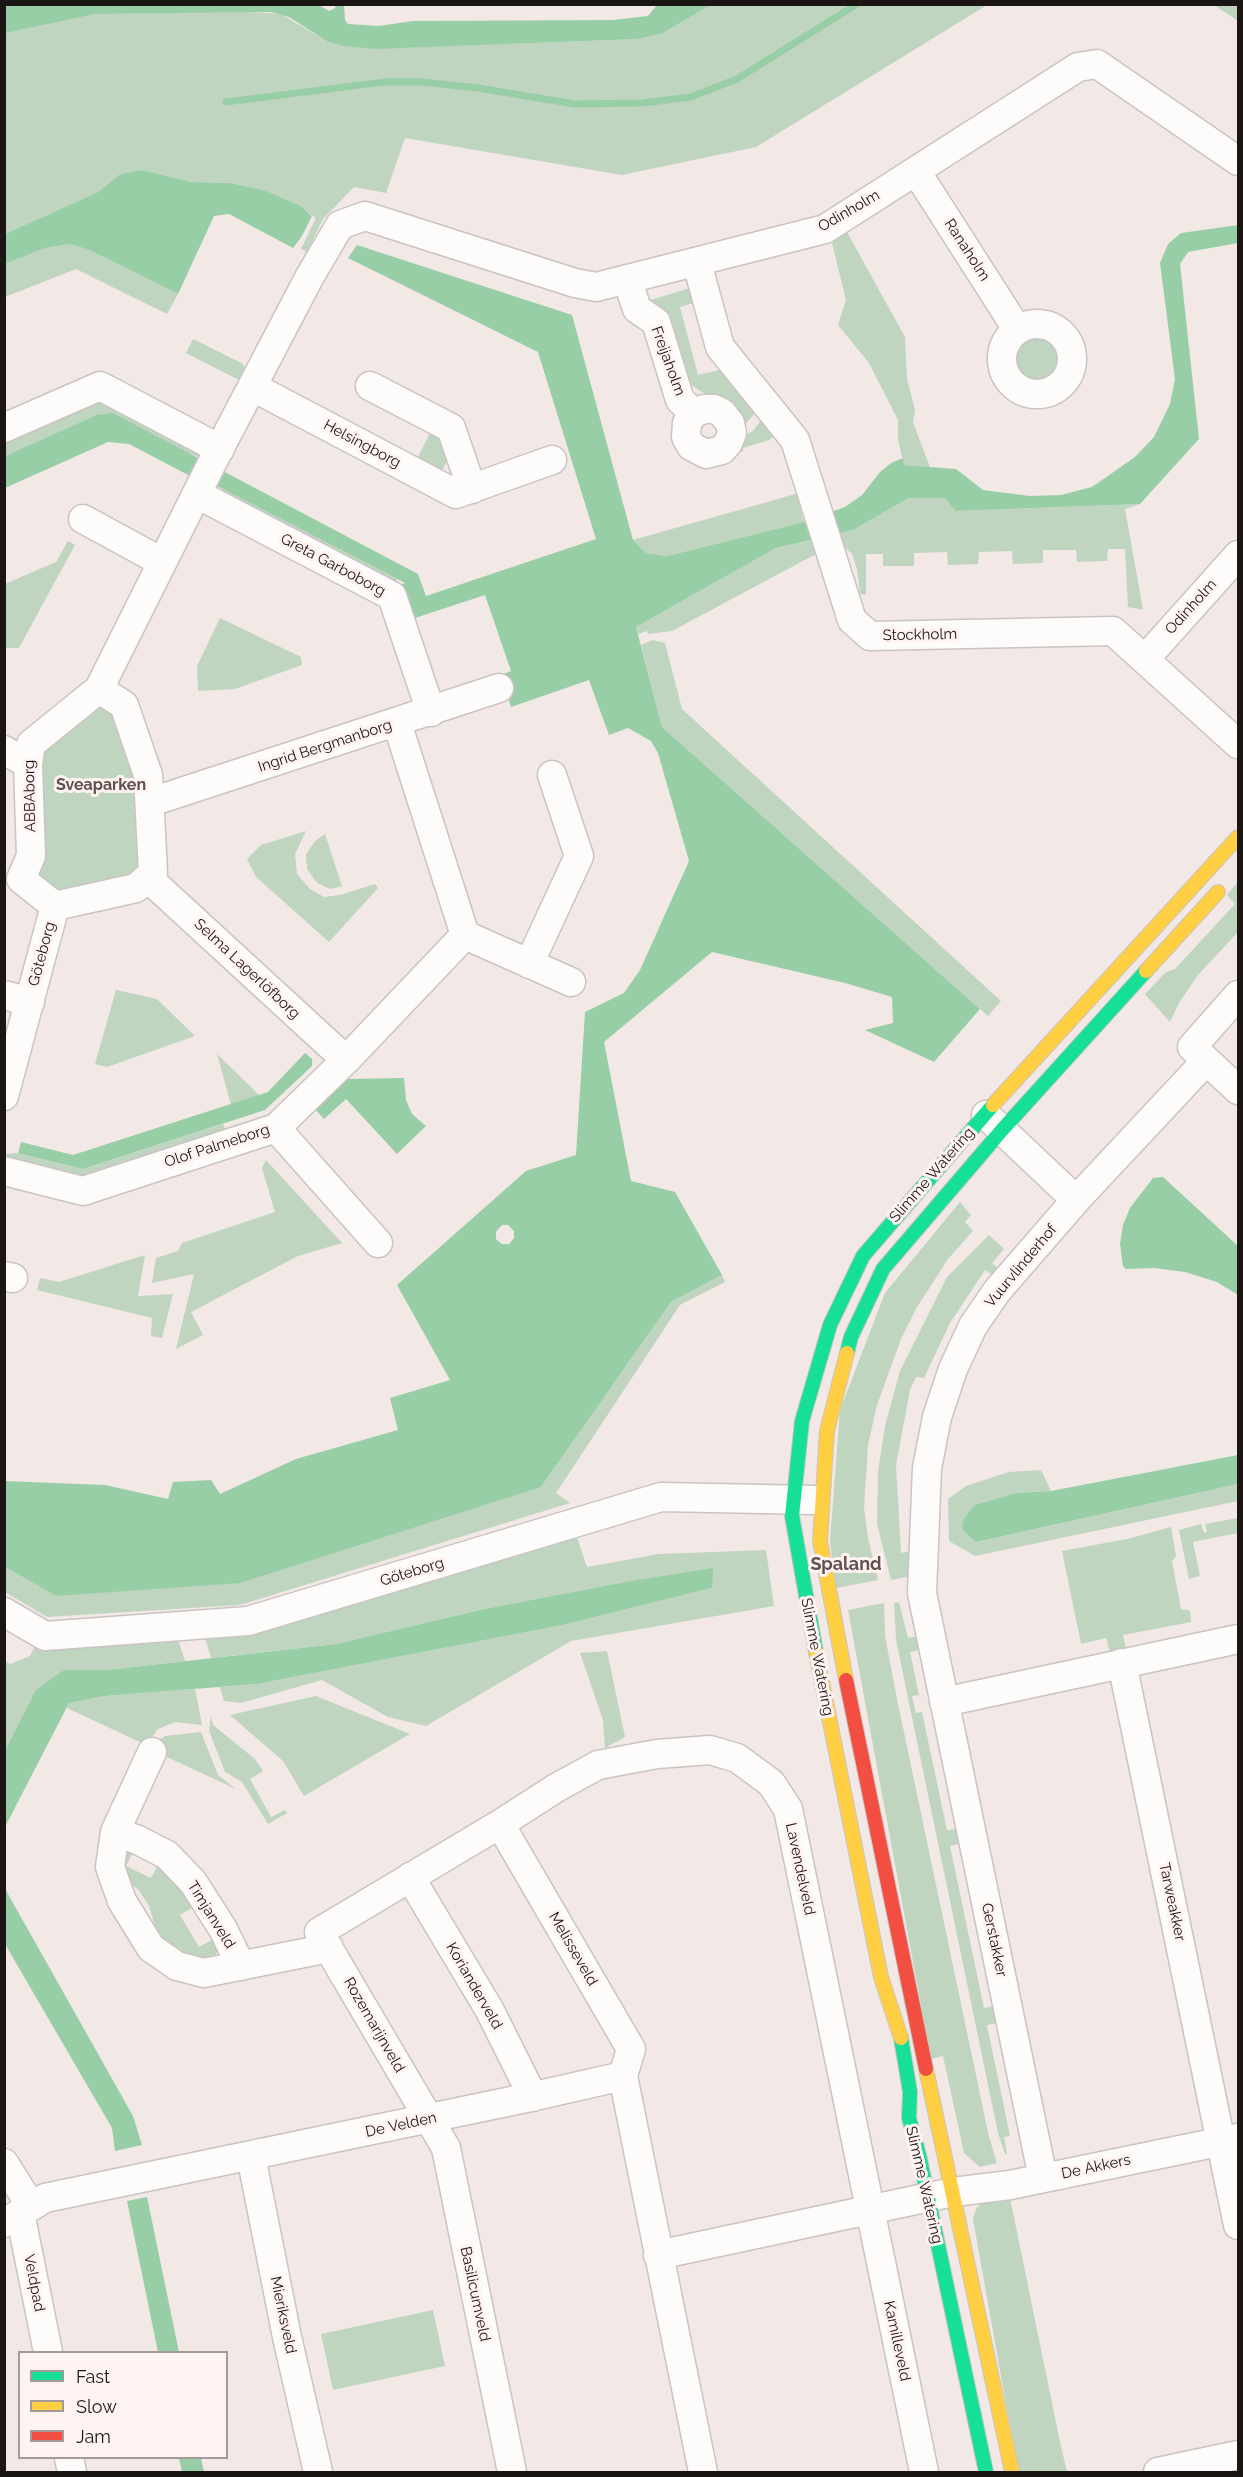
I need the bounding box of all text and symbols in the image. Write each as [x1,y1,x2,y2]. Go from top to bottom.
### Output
street label: Odinholm [815,186,883,236]
street label: Ranaholm [940,216,994,284]
street label: Freijaholm [647,324,689,398]
street label: Helsingborg [320,416,404,472]
street label: Greta Garboborg [277,530,389,600]
street label: Odinholm [1162,576,1220,638]
street label: Stockholm [883,625,957,645]
street label: Ingrid Bergmanborg [256,716,394,776]
street label: ABBAborg [20,760,40,832]
district label: Sveaparken [56,775,146,795]
street label: Selma Lagerlöfborg [190,915,304,1023]
street label: Göteborg [25,920,59,988]
street label: Olof Palmeborg [162,1121,272,1171]
street label: Slimme Watering [886,1124,978,1226]
street label: Vuurvlinderhof [981,1221,1061,1311]
street label: Göteborg [378,1554,446,1590]
district label: Spaland [810,1554,882,1576]
street label: Slimme Watering [797,1596,837,1718]
street label: Lavendelveld [781,1821,819,1917]
street label: Tarweakker [1155,1861,1189,1943]
street label: Timjanveld [183,1878,239,1952]
street label: Gerstakker [977,1902,1011,1978]
street label: Melisseveld [545,1909,601,1989]
street label: Korianderveld [442,1940,506,2032]
street label: Rozemarijnveld [340,1974,408,2076]
street label: De Velden [364,2109,438,2141]
street label: Slimme Watering [902,2125,946,2245]
street label: De Akkers [1060,2151,1132,2183]
street label: Basilicumveld [456,2245,494,2343]
street label: Veldpad [20,2253,48,2313]
street label: Mieriksveld [266,2275,300,2355]
street label: Kamilleveld [880,2299,914,2383]
legend [18,2351,228,2459]
text: Fast [76,2366,110,2387]
text: Slow [76,2396,117,2417]
text: Jam [76,2426,111,2447]

